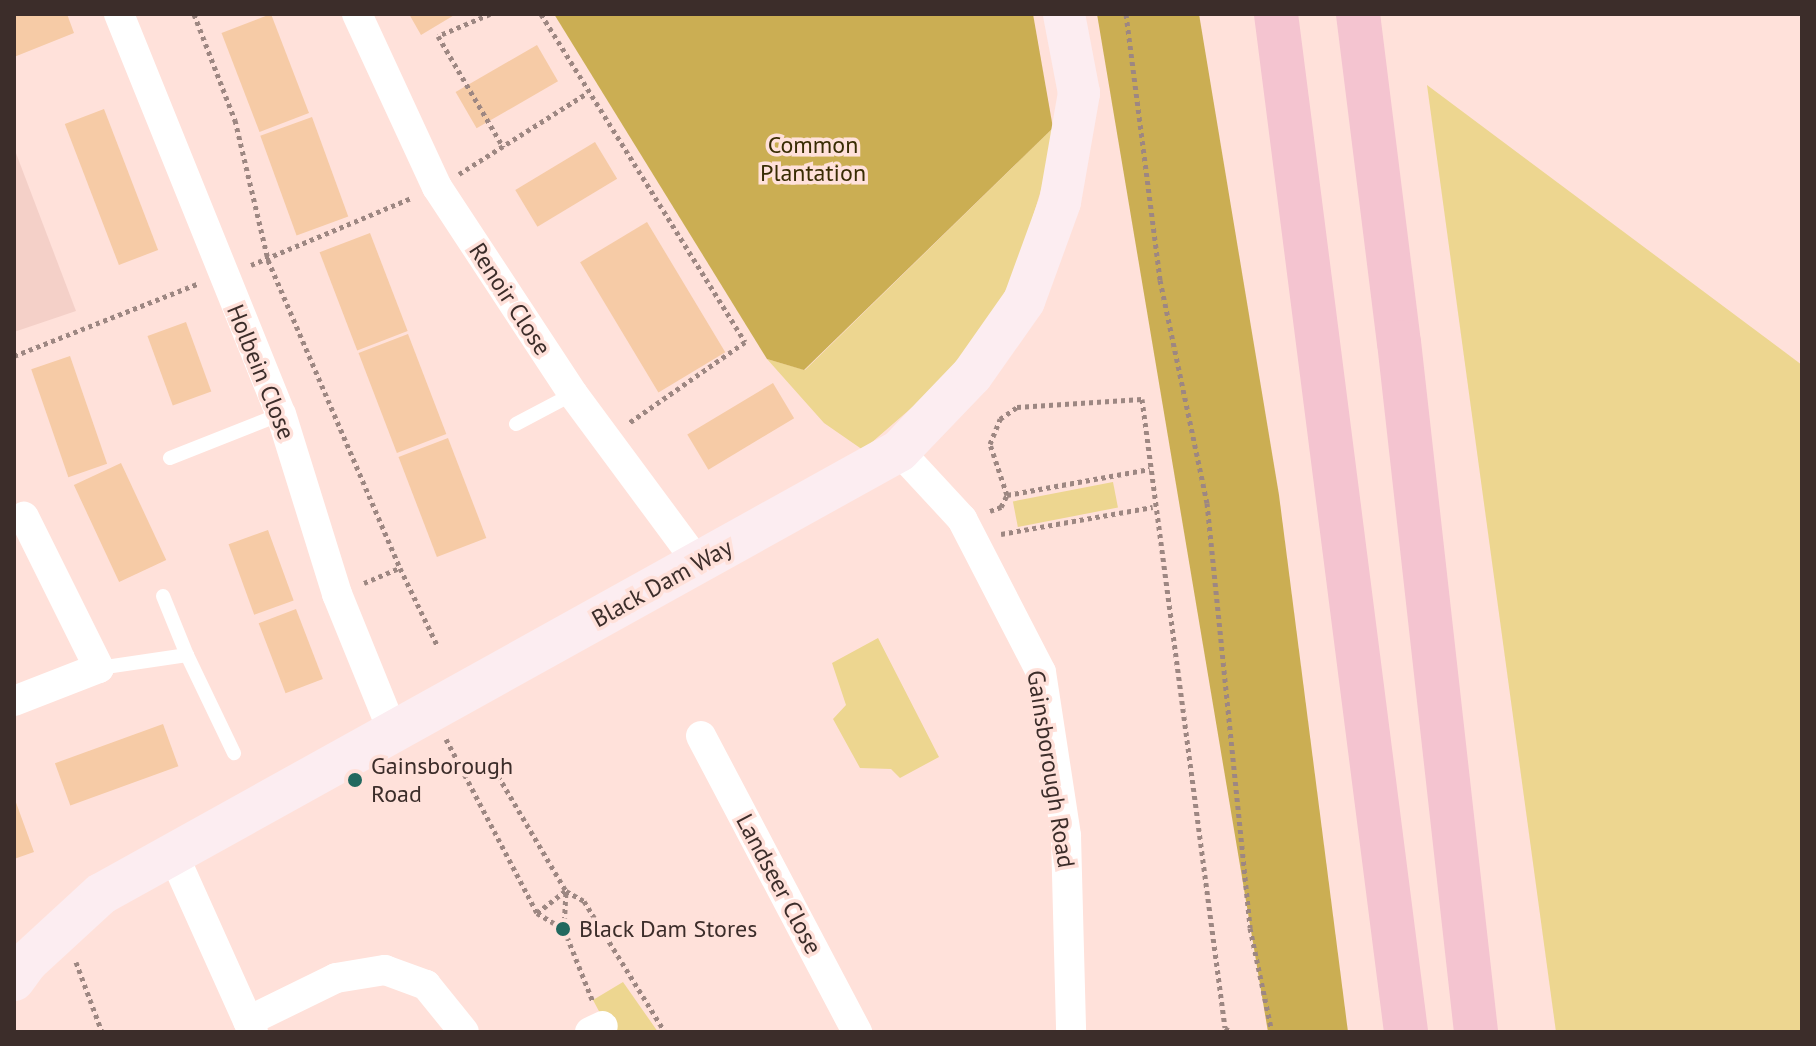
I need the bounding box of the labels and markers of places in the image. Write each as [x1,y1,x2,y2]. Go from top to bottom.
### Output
place label: Gainsborough Road [371,752,513,808]
marker: Gainsborough Road [346,771,364,789]
place label: Black Dam Stores [579,915,758,943]
marker: Black Dam Stores [554,920,572,938]

